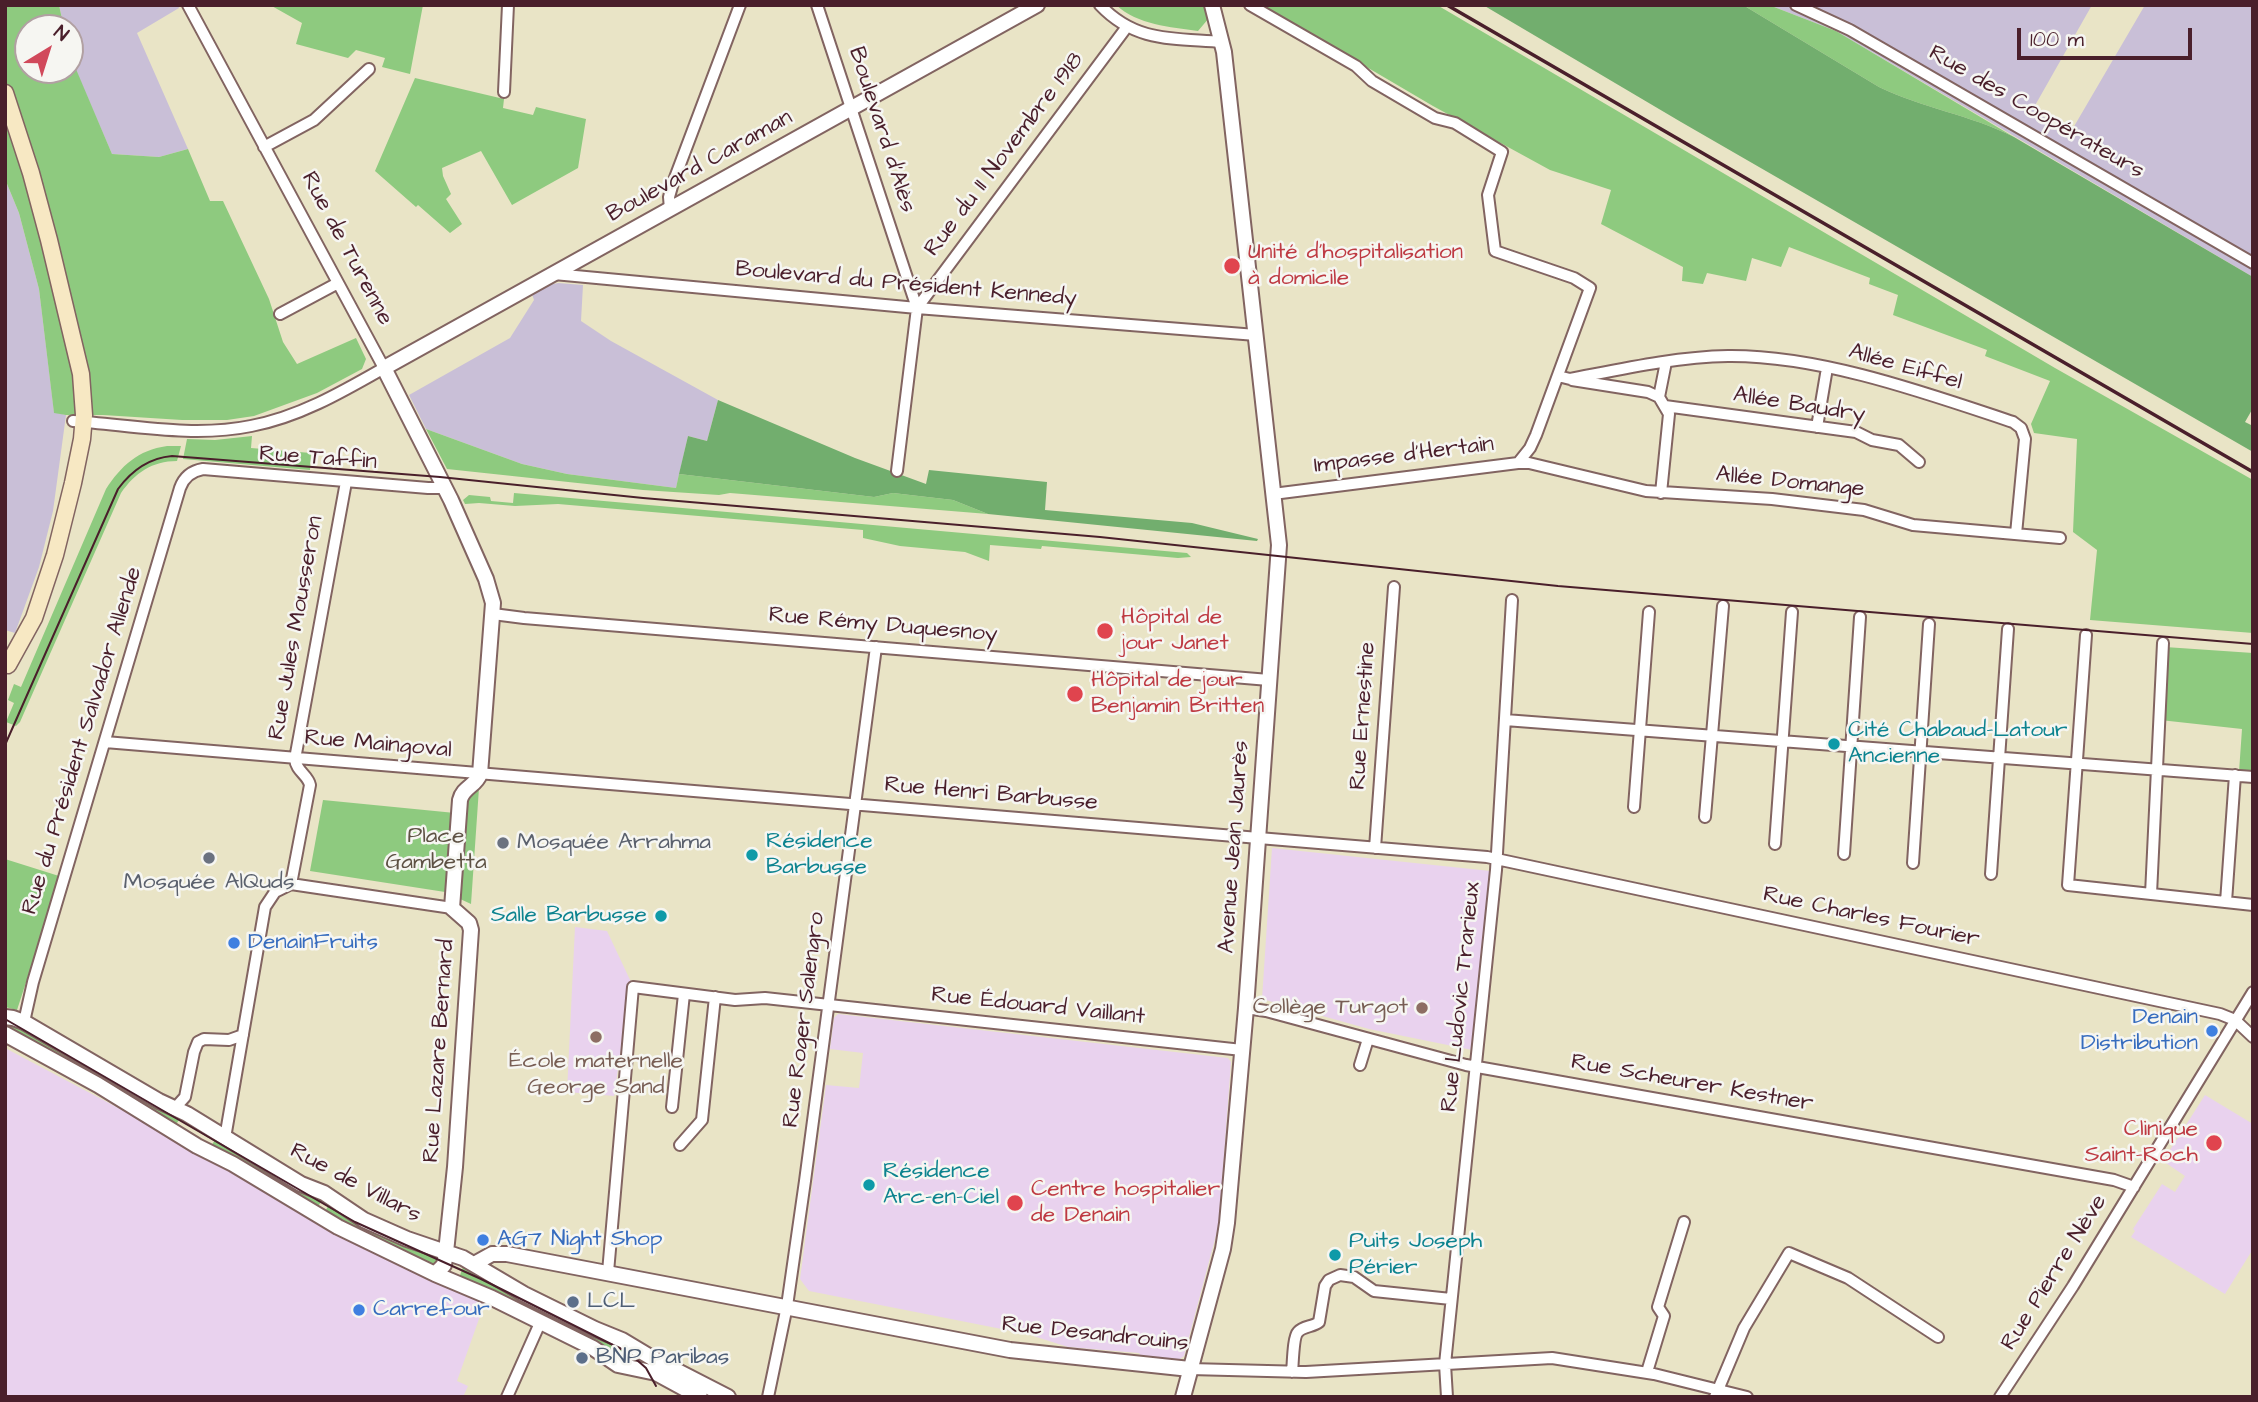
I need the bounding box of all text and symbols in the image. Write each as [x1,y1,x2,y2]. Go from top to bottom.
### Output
north arrow [14,14,84,84]
scale bar [2020,14,2195,58]
text: N [48,19,74,48]
text: 100 m [2030,25,2084,54]
street label: Rue des Coopérateurs [1923,40,2149,186]
street label: Boulevard d'Alès [841,44,921,216]
street label: Rue du 11 Novembre 1918 [919,48,1091,262]
street label: Boulevard Caraman [602,105,798,229]
street label: Rue de Turenne [294,168,398,330]
place label: Unité d'hospitalisation à domicile [1248,239,1463,293]
street label: Boulevard du Président Kennedy [734,256,1078,314]
marker: Unité d'hospitalisation à domicile [1222,256,1242,276]
street label: Allée Eiffel [1845,339,1965,397]
street label: Allée Baudry [1731,382,1867,430]
street label: Impasse d'Hertain [1312,431,1496,481]
street label: Rue Taffin [258,441,378,477]
street label: Allée Domange [1714,461,1866,505]
street label: Rue Jules Mousseron [264,514,330,742]
street label: Rue du Président Salvador Allende [17,564,149,918]
street label: Rue Rémy Duquesnoy [768,602,998,650]
place label: Hôpital de jour Janet [1121,604,1229,658]
marker: Hôpital de jour Janet [1095,621,1115,641]
street label: Rue Ernestine [1345,641,1383,791]
place label: Hôpital de jour Benjamin Britten [1091,667,1264,721]
marker: Hôpital de jour Benjamin Britten [1065,684,1085,704]
place label: Cité Chabaud-Latour Ancienne [1848,717,2068,771]
street label: Rue Maingoval [303,725,453,765]
marker: Cité Chabaud-Latour Ancienne [1826,736,1842,752]
street label: Avenue Jean Jaurès [1214,740,1256,954]
street label: Rue Henri Barbusse [883,772,1099,818]
park label: Place Gambetta [385,823,487,877]
place label: Résidence Barbusse [766,828,873,882]
place label: Mosquée Arrahma [517,829,711,857]
marker: Mosquée Arrahma [495,835,511,851]
marker: Résidence Barbusse [744,847,760,863]
marker: Mosquée AlQuds [201,850,217,866]
place label: Mosquée AlQuds [124,869,294,897]
street label: Rue Ludovic Trarieux [1436,881,1488,1113]
street label: Rue Charles Fourier [1760,882,1982,954]
place label: Salle Barbusse [491,902,647,930]
marker: Salle Barbusse [653,908,669,924]
street label: Rue Roger Salengro [778,911,832,1129]
place label: DenainFruits [248,929,378,957]
marker: DenainFruits [226,935,242,951]
street label: Rue Lazare Bernard [418,938,462,1164]
street label: Rue Édouard Vaillant [930,982,1146,1032]
place label: Collège Turgot [1253,994,1408,1022]
marker: Collège Turgot [1414,1000,1430,1016]
place label: Denain Distribution [2081,1004,2198,1058]
marker: Denain Distribution [2204,1023,2220,1039]
marker: École maternelle George Sand [588,1029,604,1045]
place label: École maternelle George Sand [509,1048,683,1102]
street label: Rue Scheurer Kestner [1569,1049,1815,1119]
place label: Clinique Saint-Roch [2085,1116,2198,1170]
marker: Clinique Saint-Roch [2204,1133,2224,1153]
street label: Rue de Villars [285,1138,425,1230]
place label: Résidence Arc-en-Ciel [883,1158,999,1212]
place label: Centre hospitalier de Denain [1031,1176,1220,1230]
marker: Résidence Arc-en-Ciel [861,1177,877,1193]
street label: Rue Pierre Nève [1996,1190,2114,1356]
marker: Centre hospitalier de Denain [1005,1193,1025,1213]
place label: AG7 Night Shop [497,1226,663,1254]
place label: Puits Joseph Périer [1349,1228,1482,1282]
marker: AG7 Night Shop [475,1232,491,1248]
marker: Puits Joseph Périer [1327,1247,1343,1263]
place label: LCL [587,1288,635,1316]
marker: LCL [565,1294,581,1310]
place label: Carrefour [373,1296,490,1324]
marker: Carrefour [351,1302,367,1318]
street label: Rue Desandrouins [1000,1311,1190,1359]
place label: BNP Paribas [596,1344,729,1372]
marker: BNP Paribas [574,1350,590,1366]

